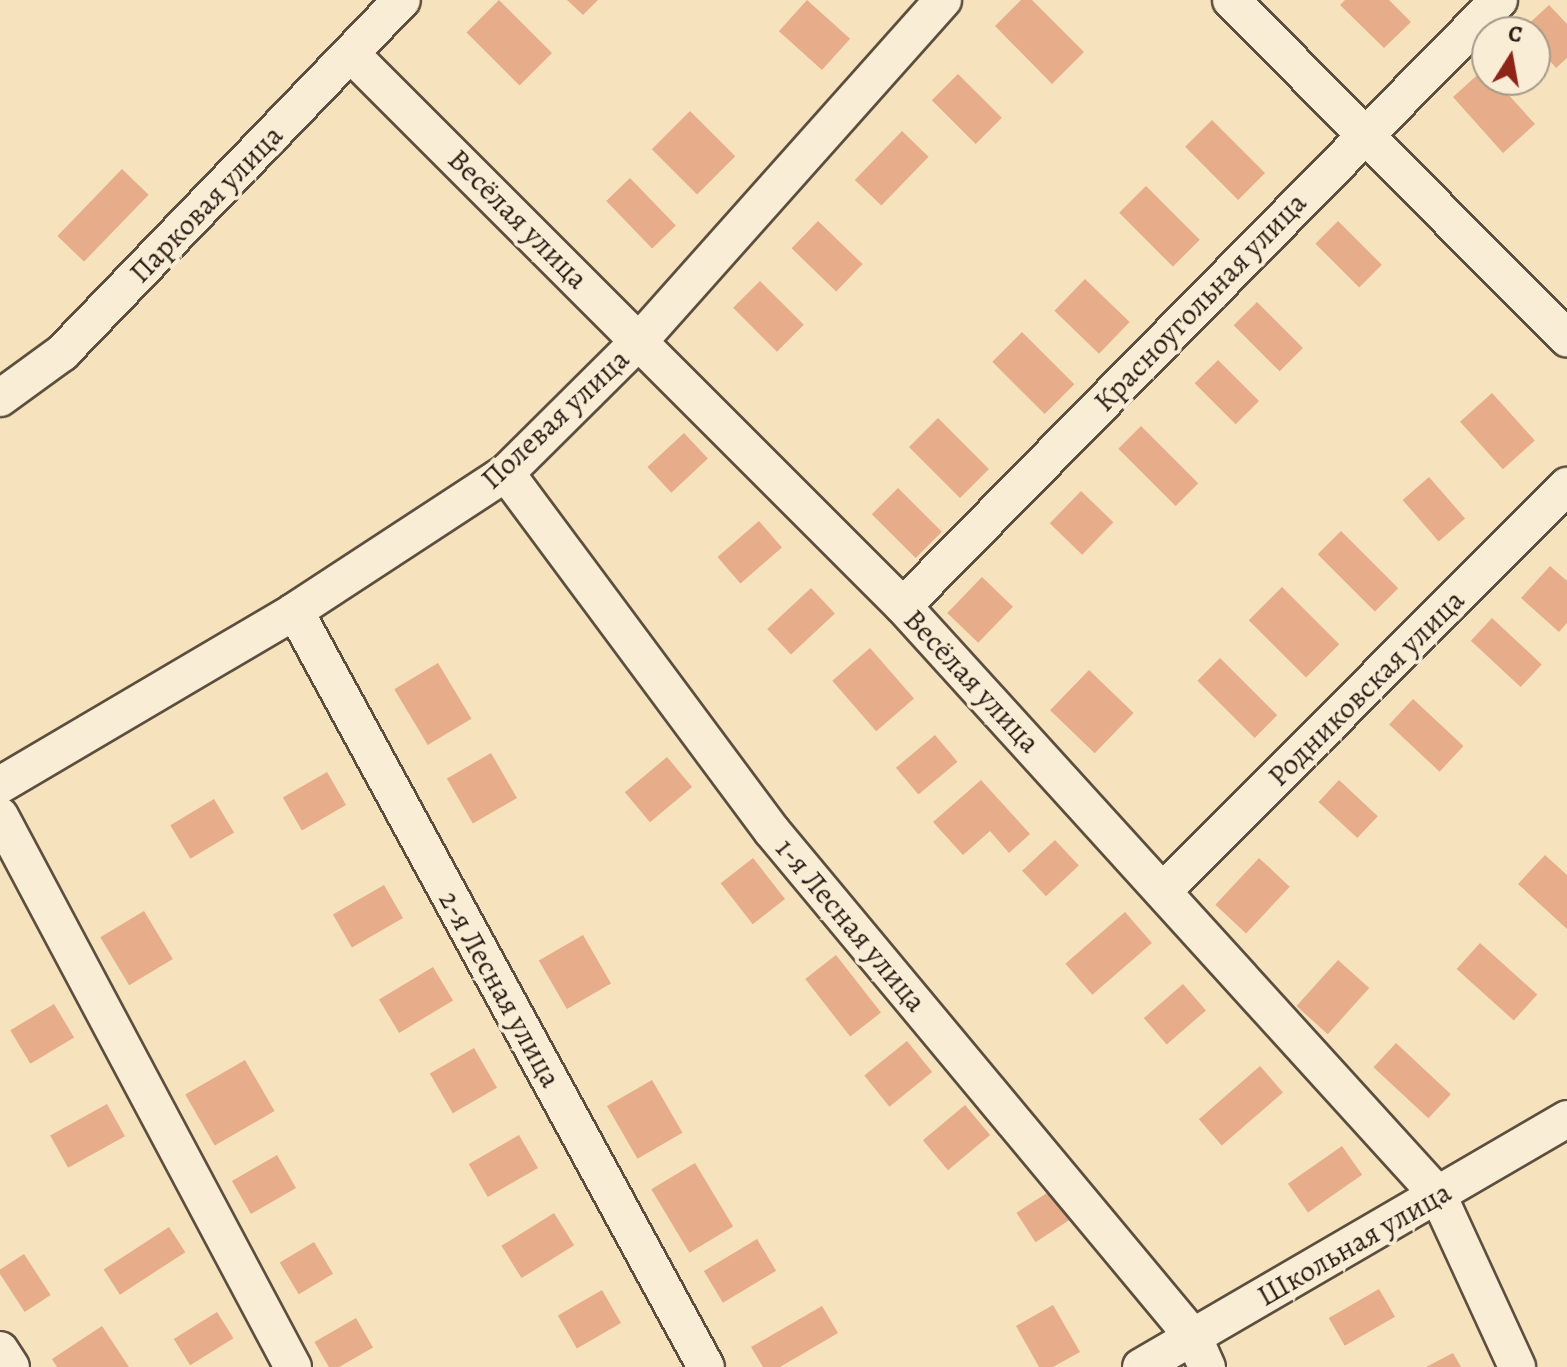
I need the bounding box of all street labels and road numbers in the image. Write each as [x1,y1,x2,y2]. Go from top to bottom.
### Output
street label: Парковая улица [122,118,290,290]
street label: Весёлая улица [440,141,596,297]
street label: Красноугольная улица [1086,185,1314,419]
street label: Полевая улица [473,341,637,497]
street label: Родниковская улица [1260,582,1472,794]
street label: Весёлая улица [896,602,1048,760]
street label: 1-я Лесная улица [768,831,934,1019]
street label: 2-я Лесная улица [431,884,569,1094]
street label: Школьная улица [1251,1174,1457,1314]

